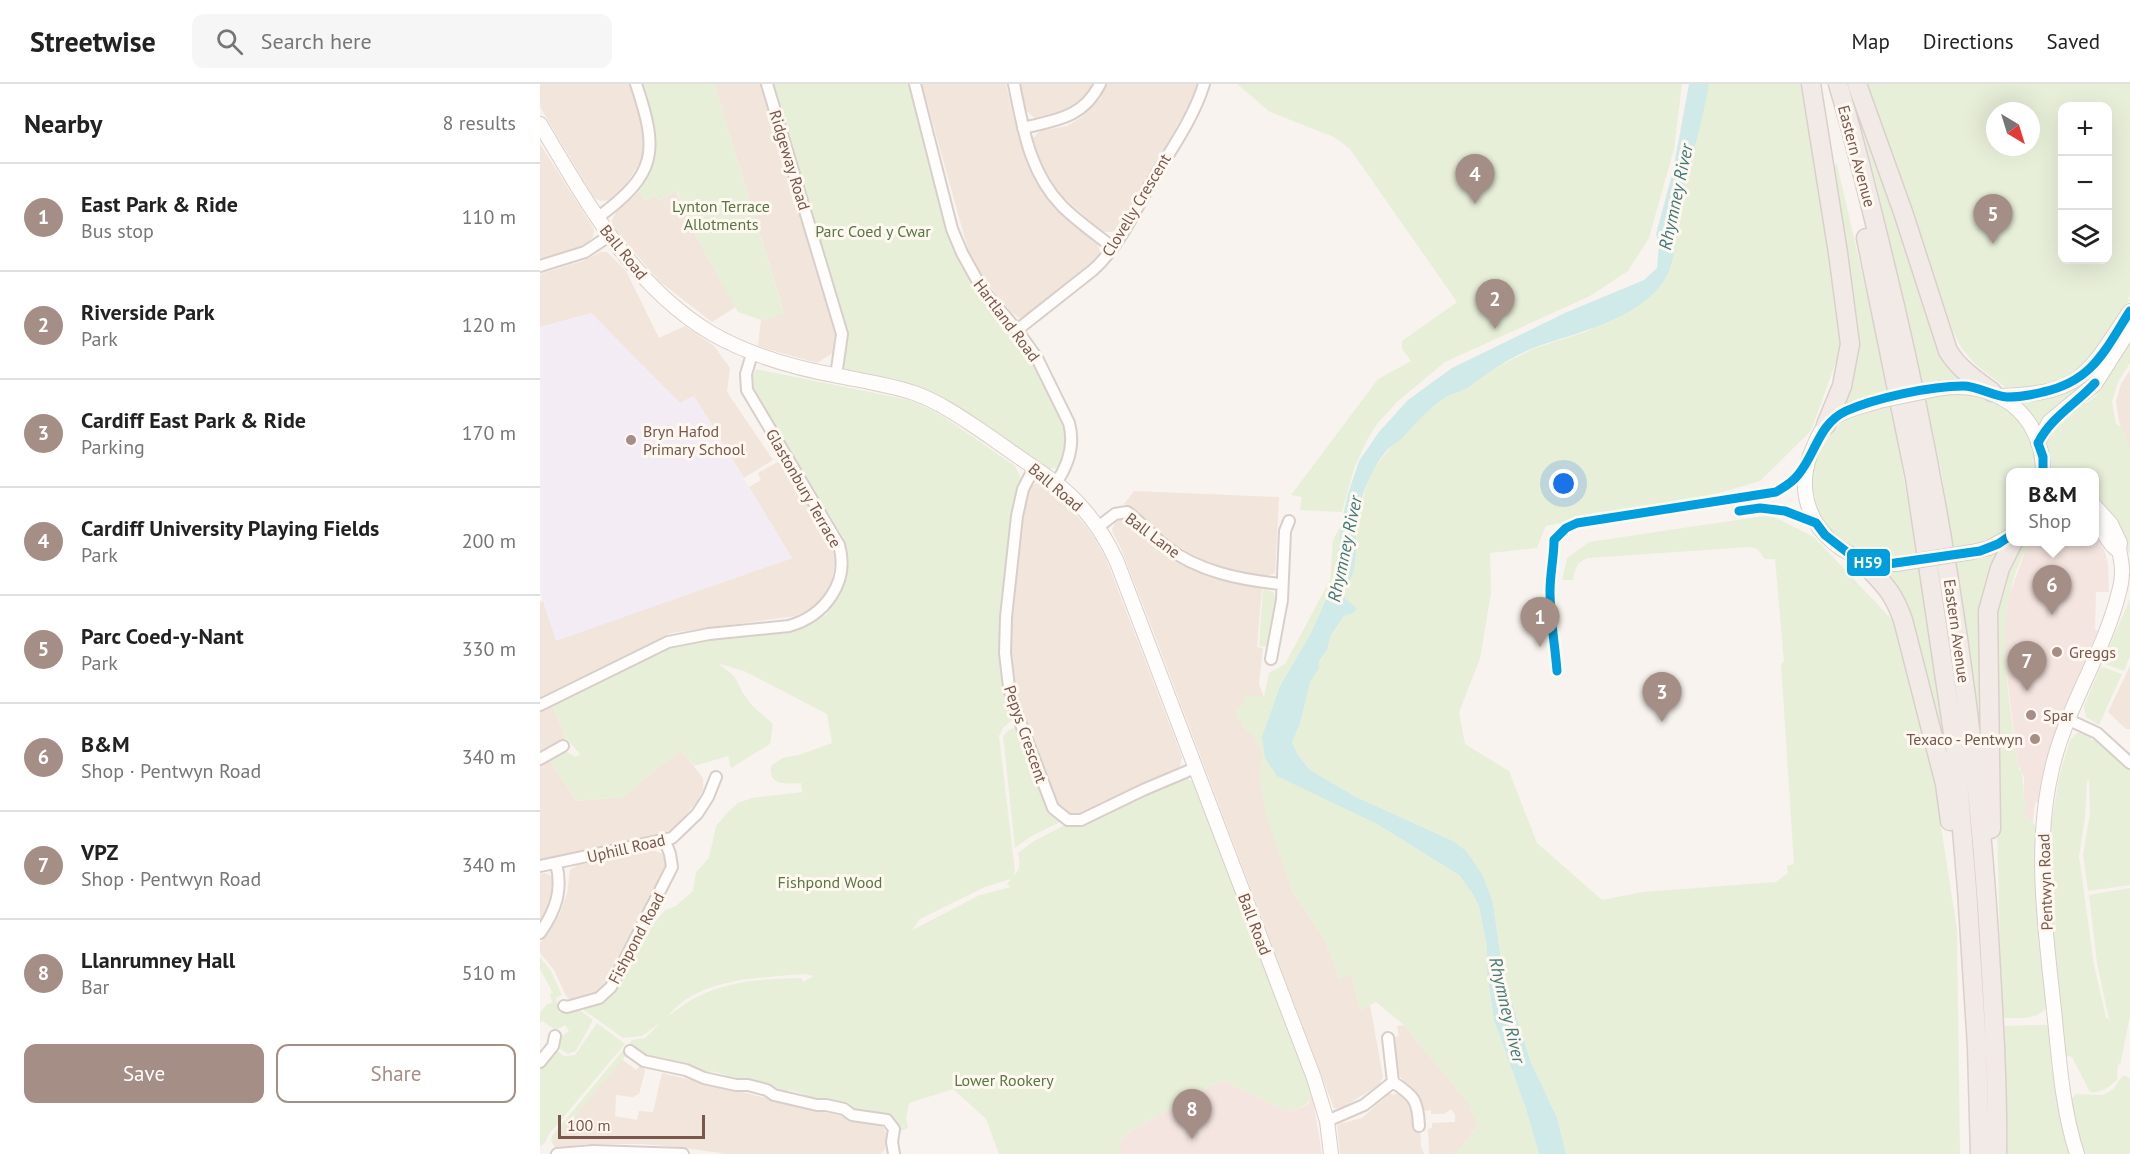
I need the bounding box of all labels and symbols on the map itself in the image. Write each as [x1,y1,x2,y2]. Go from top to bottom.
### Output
north arrow [1986,102,2040,156]
street label: Eastern Avenue [1834,103,1880,209]
street label: Ridgeway Road [765,107,815,213]
water label: Rhymney River [1653,141,1698,252]
street label: Clovelly Crescent [1097,149,1175,260]
pin: 4 [1456,154,1494,204]
pin: 5 [1974,194,2012,244]
park label: Lynton Terrace Allotments [672,196,770,234]
street label: Ball Road [596,221,652,283]
park label: Parc Coed y Cwar [815,221,931,241]
street label: Hartland Road [969,275,1045,365]
pin: 2 [1476,280,1514,329]
place label: Bryn Hafod Primary School [643,421,745,459]
street label: Glastonbury Terrace [762,425,846,551]
marker: Bryn Hafod Primary School [624,433,638,447]
street label: Ball Road [1025,459,1087,515]
your location [1549,469,1578,498]
water label: Rhymney River [1322,493,1367,604]
street label: Ball Lane [1122,508,1184,562]
line badge: H59 [1846,548,1891,577]
text: H59 [1854,552,1882,572]
pin: 6 [2032,566,2072,615]
street label: Eastern Avenue [1940,578,1974,684]
pin: 1 [1520,598,1560,647]
pin: 7 [2008,642,2046,691]
place label: Greggs [2069,642,2116,662]
marker: Greggs [2050,645,2064,659]
pin: 3 [1642,672,1682,722]
street label: Pepys Crescent [1000,683,1052,786]
place label: Spar [2043,705,2074,725]
marker: Spar [2024,708,2038,722]
place label: Texaco - Pentwyn [1906,729,2023,749]
marker: Texaco - Pentwyn [2028,732,2042,746]
street label: Uphill Road [585,829,667,867]
street label: Pentwyn Road [2033,833,2057,931]
park label: Fishpond Wood [778,872,882,892]
street label: Fishpond Road [604,889,668,987]
street label: Ball Road [1234,890,1276,958]
water label: Rhymney River [1484,955,1531,1066]
park label: Lower Rookery [954,1070,1054,1090]
pin: 8 [1172,1090,1212,1139]
scale bar [558,1112,705,1140]

